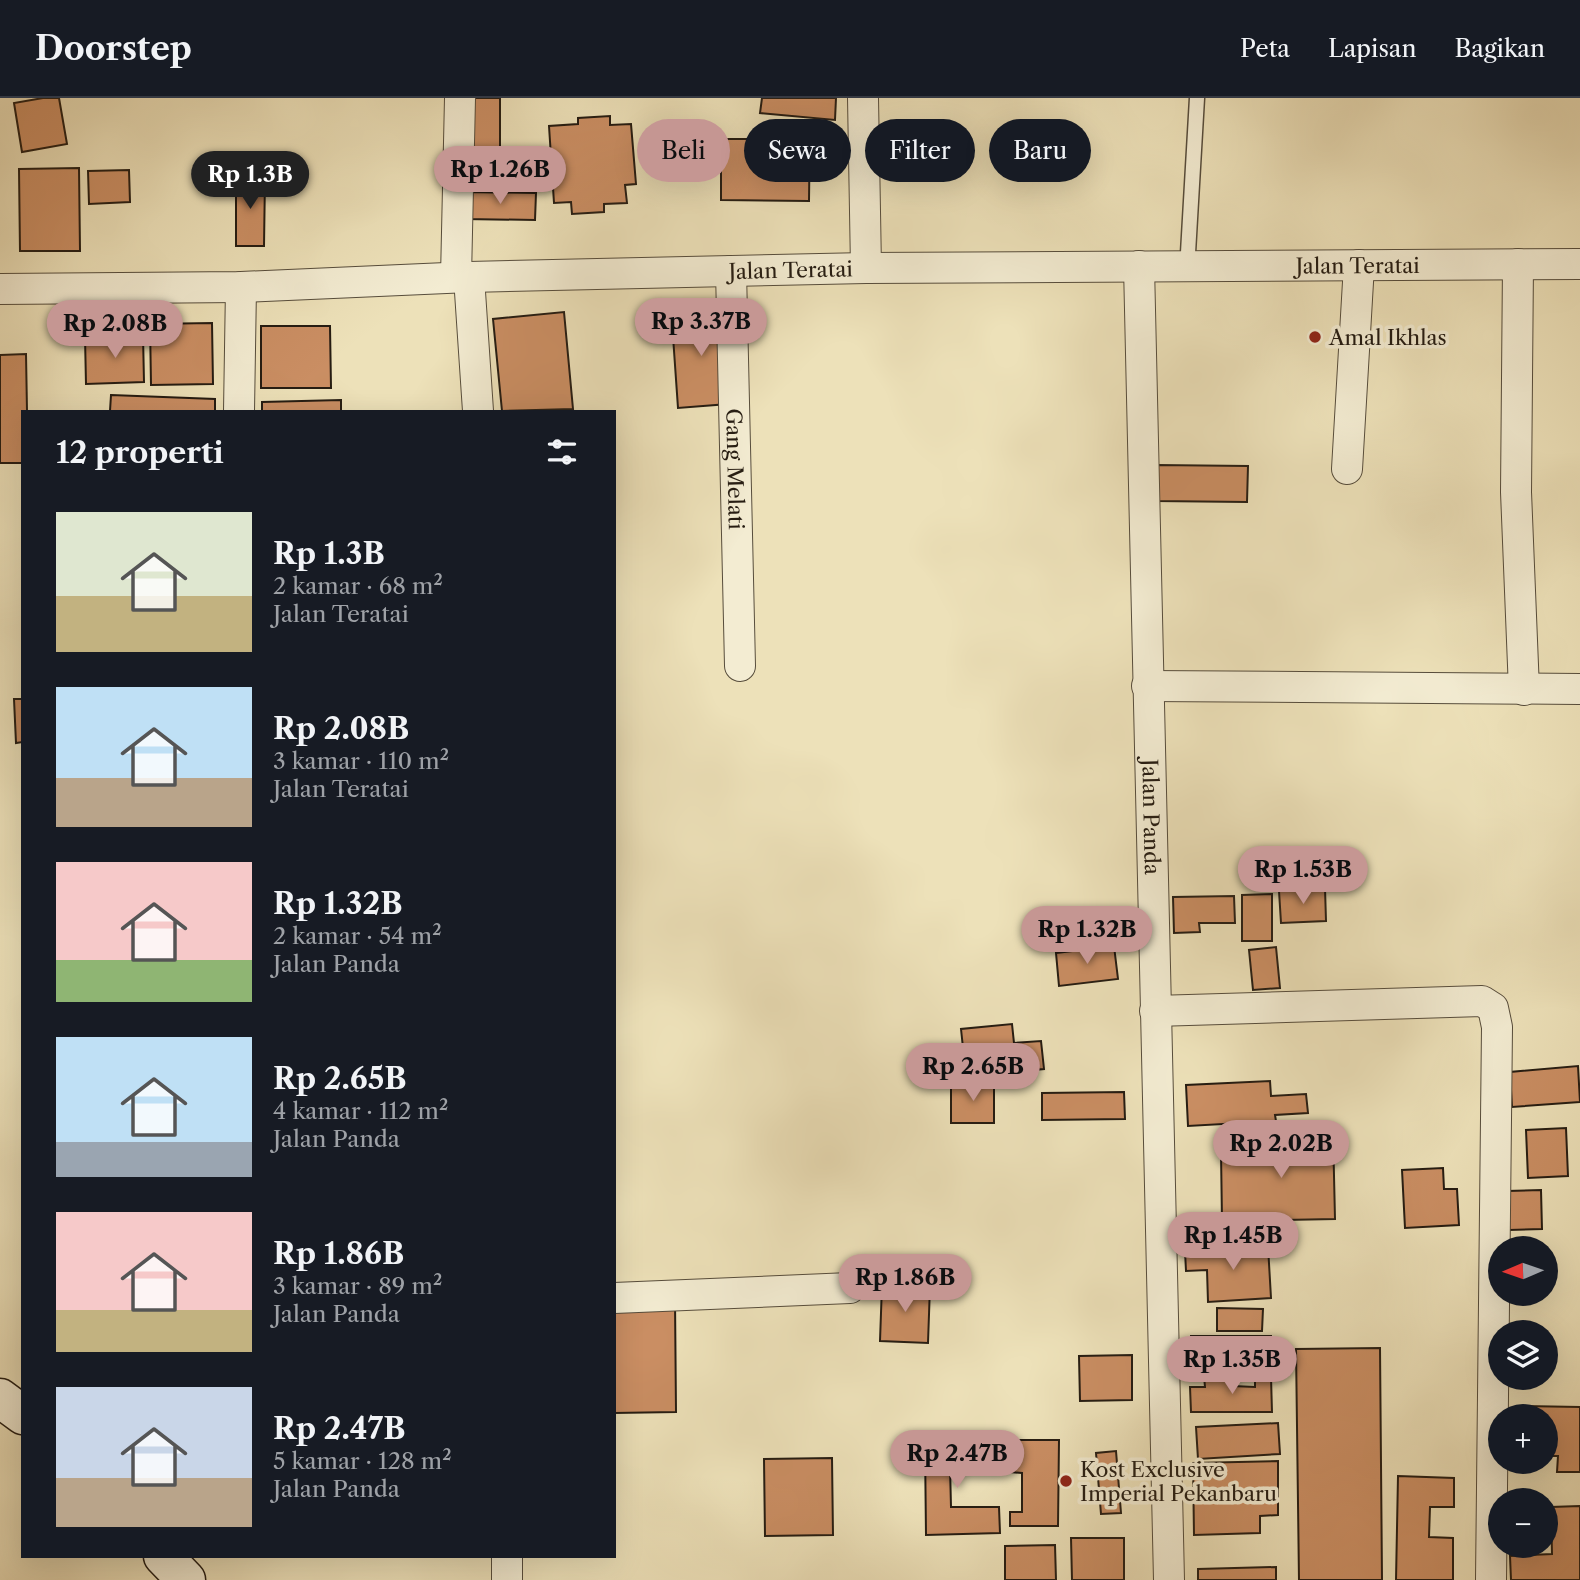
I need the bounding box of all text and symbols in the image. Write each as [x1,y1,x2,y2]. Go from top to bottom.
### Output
text: Doorstep [35,28,192,69]
text: Peta [1240,34,1290,63]
text: Lapisan [1328,34,1417,63]
text: Bagikan [1455,34,1545,63]
chip: Beli [637,119,730,182]
chip: Sewa [744,119,851,182]
chip: Filter [865,119,975,182]
chip: Baru [989,119,1091,182]
pin: Rp 1.26B [428,146,572,206]
pin: Rp 1.3B [185,152,315,211]
text: Rp 1.26B [450,155,550,183]
text: Rp 1.3B [207,160,293,188]
street label: Jalan Teratai [1293,252,1420,278]
street label: Jalan Teratai [725,256,853,284]
pin: Rp 3.37B [629,299,773,358]
pin: Rp 2.08B [43,300,187,360]
text: Rp 3.37B [651,307,751,335]
text: Rp 2.08B [63,309,167,337]
place label: Amal Ikhlas [1328,325,1447,350]
marker: Amal Ikhlas [1307,329,1323,345]
street label: Gang Melati [722,408,749,530]
icon: filters [543,433,581,471]
text: 12 properti [56,434,224,471]
text: Rp 1.3B [273,535,385,572]
icon: home [112,540,196,624]
text: 2 kamar · 68 m² [273,572,443,600]
text: Jalan Teratai [273,600,409,628]
text: Rp 2.08B [273,710,409,747]
icon: home [112,715,196,799]
text: 3 kamar · 110 m² [273,747,449,775]
street label: Jalan Panda [1138,756,1165,876]
text: Jalan Teratai [273,775,409,803]
pin: Rp 1.53B [1231,846,1375,906]
text: Rp 1.53B [1254,855,1352,883]
text: Rp 1.32B [273,885,403,922]
icon: home [112,890,196,974]
pin: Rp 1.32B [1015,906,1159,966]
text: Rp 1.32B [1037,915,1137,943]
text: 2 kamar · 54 m² [273,922,442,950]
text: Jalan Panda [273,950,400,978]
pin: Rp 2.65B [901,1044,1045,1103]
text: Rp 2.65B [922,1052,1024,1080]
text: Rp 2.65B [273,1060,407,1097]
icon: home [112,1065,196,1149]
text: 4 kamar · 112 m² [273,1097,448,1125]
pin: Rp 2.02B [1209,1121,1353,1180]
text: Jalan Panda [273,1125,400,1153]
text: Rp 2.02B [1229,1129,1333,1157]
pin: Rp 1.45B [1161,1212,1305,1272]
text: Rp 1.45B [1183,1221,1283,1249]
text: Rp 1.86B [273,1235,404,1272]
north arrow [1488,1236,1558,1306]
map controls [1488,1236,1558,1558]
icon: home [112,1240,196,1324]
pin: Rp 1.86B [833,1254,977,1314]
text: Rp 1.86B [855,1263,955,1291]
text: 3 kamar · 89 m² [273,1272,442,1300]
text: Jalan Panda [273,1300,400,1328]
button: layers [1488,1320,1558,1390]
pin: Rp 1.35B [1160,1336,1304,1396]
text: Rp 1.35B [1183,1345,1281,1373]
button: + [1488,1404,1558,1474]
text: Rp 2.47B [273,1410,405,1447]
icon: home [112,1415,196,1499]
pin: Rp 2.47B [885,1430,1029,1490]
text: Rp 2.47B [906,1439,1008,1467]
text: 5 kamar · 128 m² [273,1447,452,1475]
place label: Kost Exclusive Imperial Pekanbaru [1080,1457,1277,1506]
marker: Kost Exclusive Imperial Pekanbaru [1058,1473,1074,1489]
text: Jalan Panda [273,1475,400,1503]
button: − [1488,1488,1558,1558]

